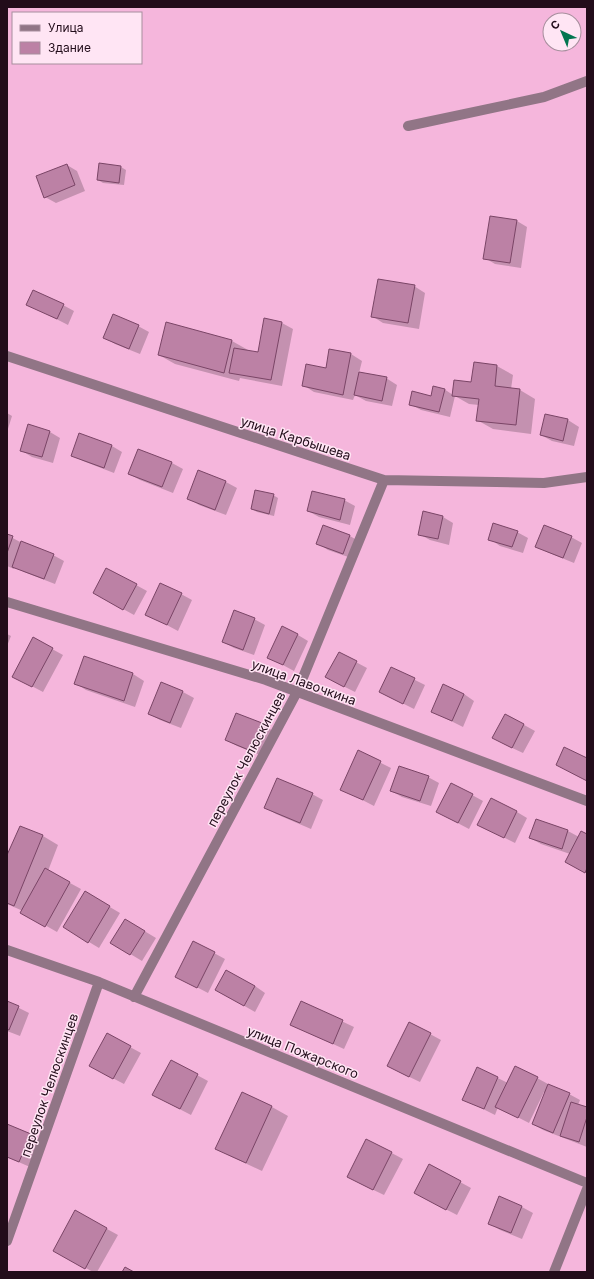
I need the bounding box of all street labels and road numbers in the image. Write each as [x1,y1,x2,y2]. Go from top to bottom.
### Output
street label: улица Карбышева [239,413,353,463]
street label: улица Лавочкина [250,656,358,708]
street label: переулок Челюскинцев [204,689,288,829]
street label: переулок Челюскинцев [17,1011,81,1159]
street label: улица Пожарского [245,1022,361,1082]

